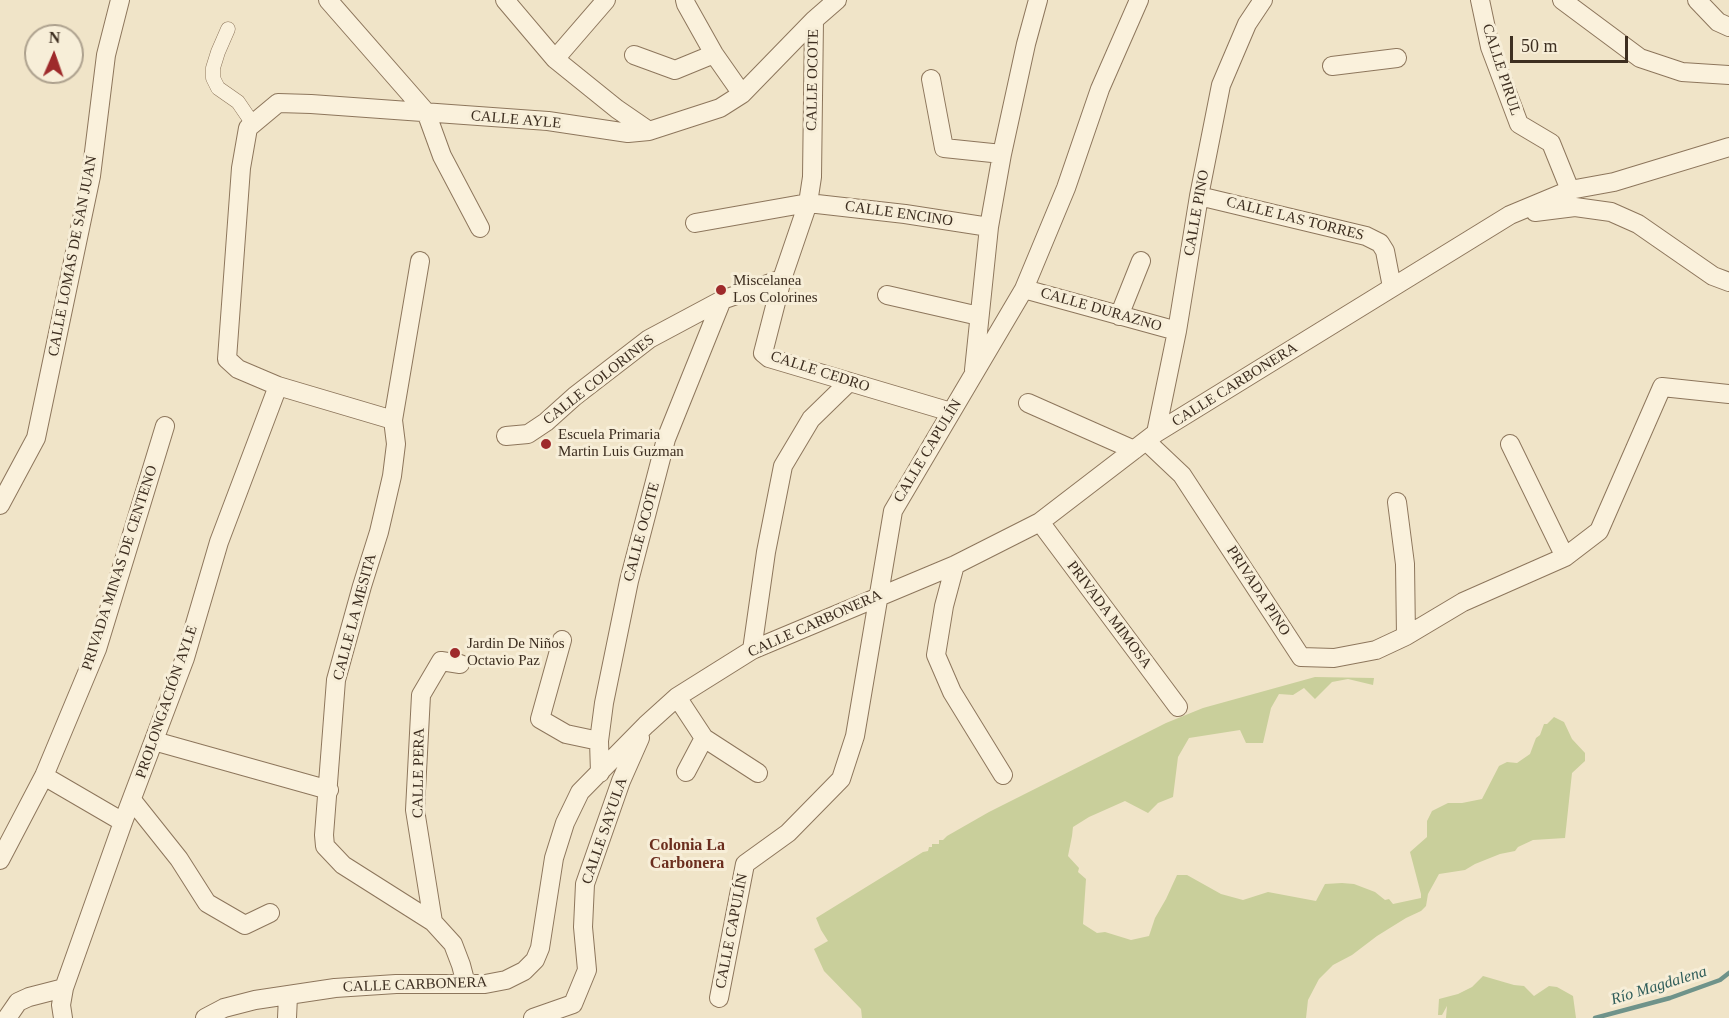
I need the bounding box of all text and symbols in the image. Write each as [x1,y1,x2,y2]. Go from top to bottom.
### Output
street label: CALLE PIRUL [1478,22,1524,118]
north arrow [24,24,84,84]
scale bar [1513,24,1632,62]
text: N [49,29,61,46]
street label: CALLE OCOTE [803,29,823,131]
text: 50 m [1521,36,1558,56]
street label: CALLE AYLE [470,107,562,133]
street label: CALLE LOMAS DE SAN JUAN [45,154,101,358]
street label: CALLE PINO [1181,169,1213,257]
street label: CALLE LAS TORRES [1224,193,1366,245]
street label: CALLE ENCINO [844,198,954,230]
place label: Miscelanea Los Colorines [733,272,818,307]
marker: Miscelanea Los Colorines [714,283,728,297]
street label: CALLE DURAZNO [1038,284,1164,336]
street label: CALLE COLORINES [540,331,658,429]
street label: CALLE CARBONERA [1169,339,1301,431]
street label: CALLE CEDRO [768,348,872,396]
street label: CALLE CAPULÍN [890,396,966,506]
place label: Escuela Primaria Martin Luis Guzman [558,426,684,461]
marker: Escuela Primaria Martin Luis Guzman [539,437,553,451]
street label: PRIVADA MINAS DE CENTENO [78,463,162,673]
street label: CALLE OCOTE [620,480,664,584]
street label: PRIVADA PINO [1222,543,1294,639]
street label: CALLE LA MESITA [329,552,381,682]
street label: PRIVADA MIMOSA [1063,558,1155,672]
street label: CALLE CARBONERA [745,586,885,662]
street label: PROLONGACIÓN AYLE [132,623,202,781]
place label: Jardin De Niños Octavio Paz [467,635,564,670]
marker: Jardin De Niños Octavio Paz [448,646,462,660]
street label: CALLE PERA [409,728,429,818]
street label: CALLE SAYULA [578,775,632,887]
district label: Colonia La Carbonera [649,836,725,874]
street label: CALLE CAPULÍN [712,872,752,990]
water label: Río Magdalena [1609,962,1709,1010]
street label: CALLE CARBONERA [342,973,488,997]

